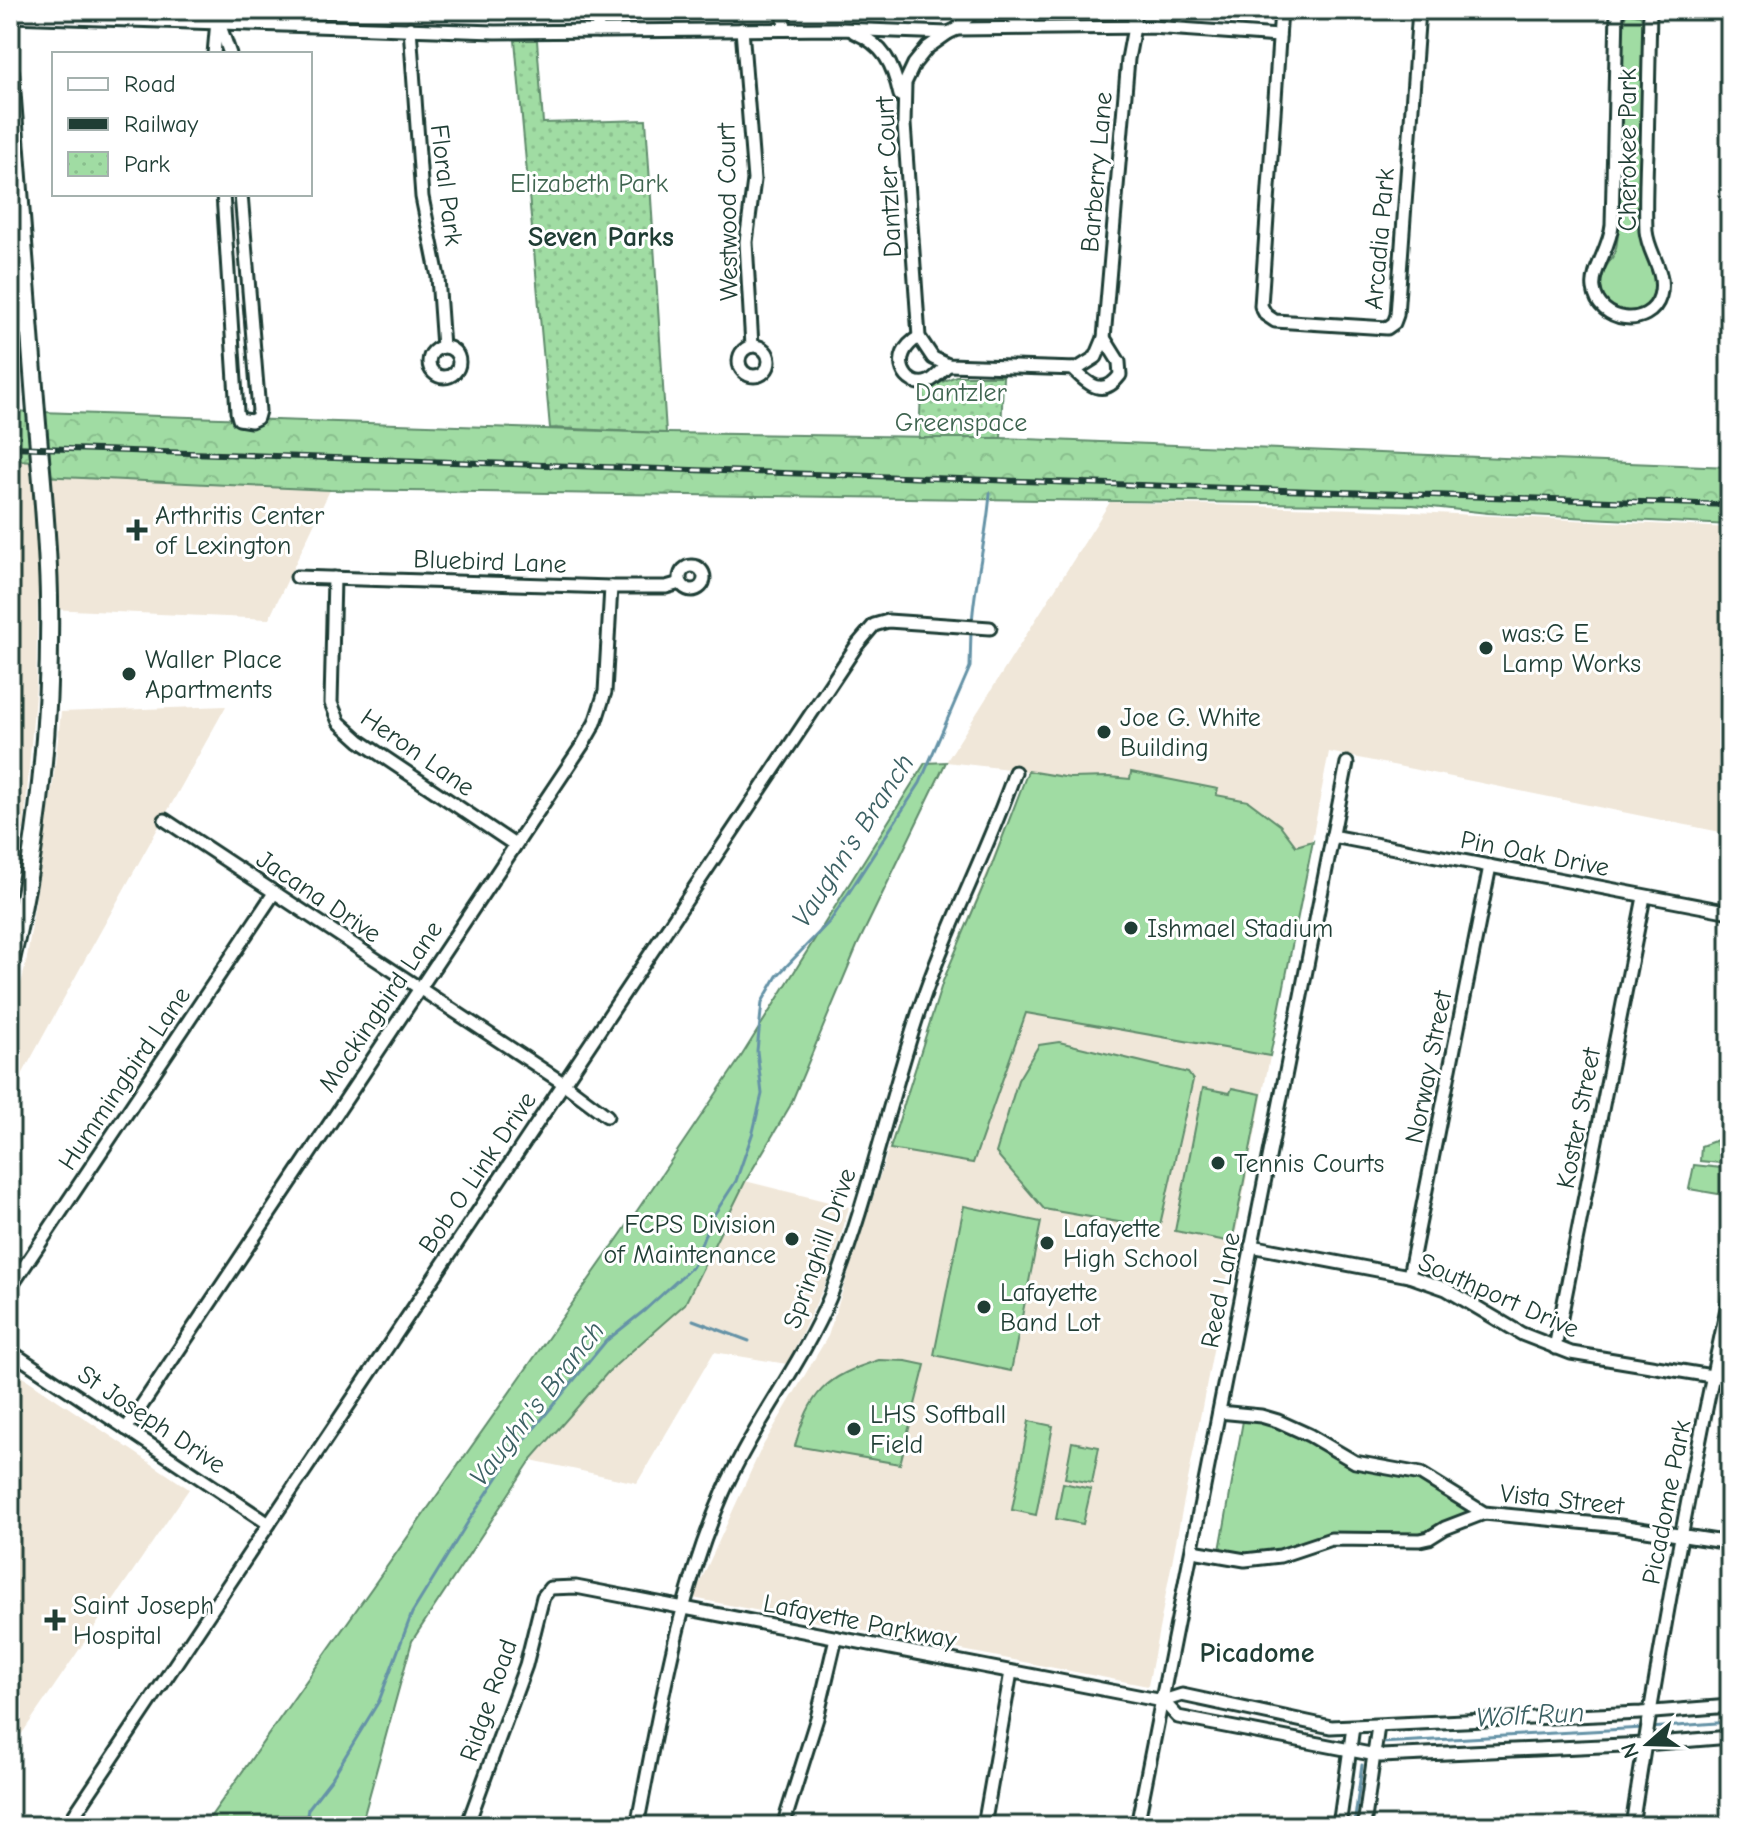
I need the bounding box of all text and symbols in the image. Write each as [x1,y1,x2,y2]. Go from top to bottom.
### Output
legend [52,52,312,196]
street label: Cherokee Park [1613,68,1643,232]
text: Road [124,70,176,98]
street label: Barberry Lane [1075,91,1119,254]
street label: Dantzler Court [870,94,908,258]
text: Railway [124,110,198,138]
street label: Westwood Court [711,121,745,301]
street label: Floral Park [424,123,468,248]
text: Park [124,150,170,178]
street label: Arcadia Park [1359,167,1401,311]
park label: Elizabeth Park [510,169,668,199]
district label: Seven Parks [528,221,674,253]
park label: Dantzler Greenspace [895,378,1027,438]
place label: Arthritis Center of Lexington [155,501,325,561]
marker: Arthritis Center of Lexington [126,519,148,541]
street label: Bluebird Lane [413,544,567,580]
place label: was:G E Lamp Works [1502,619,1641,679]
marker: was:G E Lamp Works [1477,639,1495,657]
place label: Waller Place Apartments [145,645,282,705]
marker: Waller Place Apartments [120,665,138,683]
street label: Heron Lane [355,703,480,803]
place label: Joe G. White Building [1120,703,1261,763]
marker: Joe G. White Building [1095,723,1113,741]
water label: Vaughn's Branch [785,748,921,933]
street label: Pin Oak Drive [1458,825,1612,883]
street label: Jacana Drive [250,844,386,949]
place label: Ishmael Stadium [1147,914,1333,944]
street label: Mockingbird Lane [312,915,449,1098]
marker: Ishmael Stadium [1122,919,1140,937]
street label: Hummingbird Lane [52,981,197,1176]
street label: Norway Street [1399,987,1459,1146]
street label: Koster Street [1551,1044,1608,1191]
street label: Bob O Link Drive [413,1086,543,1259]
place label: Tennis Courts [1234,1149,1384,1179]
marker: Tennis Courts [1209,1154,1227,1172]
street label: Springhill Drive [777,1164,863,1333]
place label: FCPS Division of Maintenance [603,1210,776,1270]
place label: Lafayette High School [1063,1214,1198,1274]
marker: FCPS Division of Maintenance [783,1230,801,1248]
street label: Reed Lane [1195,1230,1247,1351]
marker: Lafayette High School [1038,1234,1056,1252]
street label: Southport Drive [1414,1247,1584,1345]
place label: Lafayette Band Lot [1000,1278,1101,1338]
marker: Lafayette Band Lot [975,1298,993,1316]
water label: Vaughn's Branch [463,1315,611,1492]
street label: St Joseph Drive [72,1359,231,1480]
place label: LHS Softball Field [870,1400,1006,1460]
street label: Picadome Park [1636,1417,1698,1587]
marker: LHS Softball Field [845,1420,863,1438]
street label: Vista Street [1498,1479,1627,1522]
street label: Lafayette Parkway [761,1589,959,1655]
place label: Saint Joseph Hospital [73,1591,214,1651]
marker: Saint Joseph Hospital [44,1609,66,1631]
street label: Ridge Road [454,1635,524,1765]
district label: Picadome [1200,1637,1315,1669]
water label: Wolf Run [1475,1696,1585,1734]
north arrow [1608,1704,1688,1784]
text: N [1615,1739,1645,1762]

